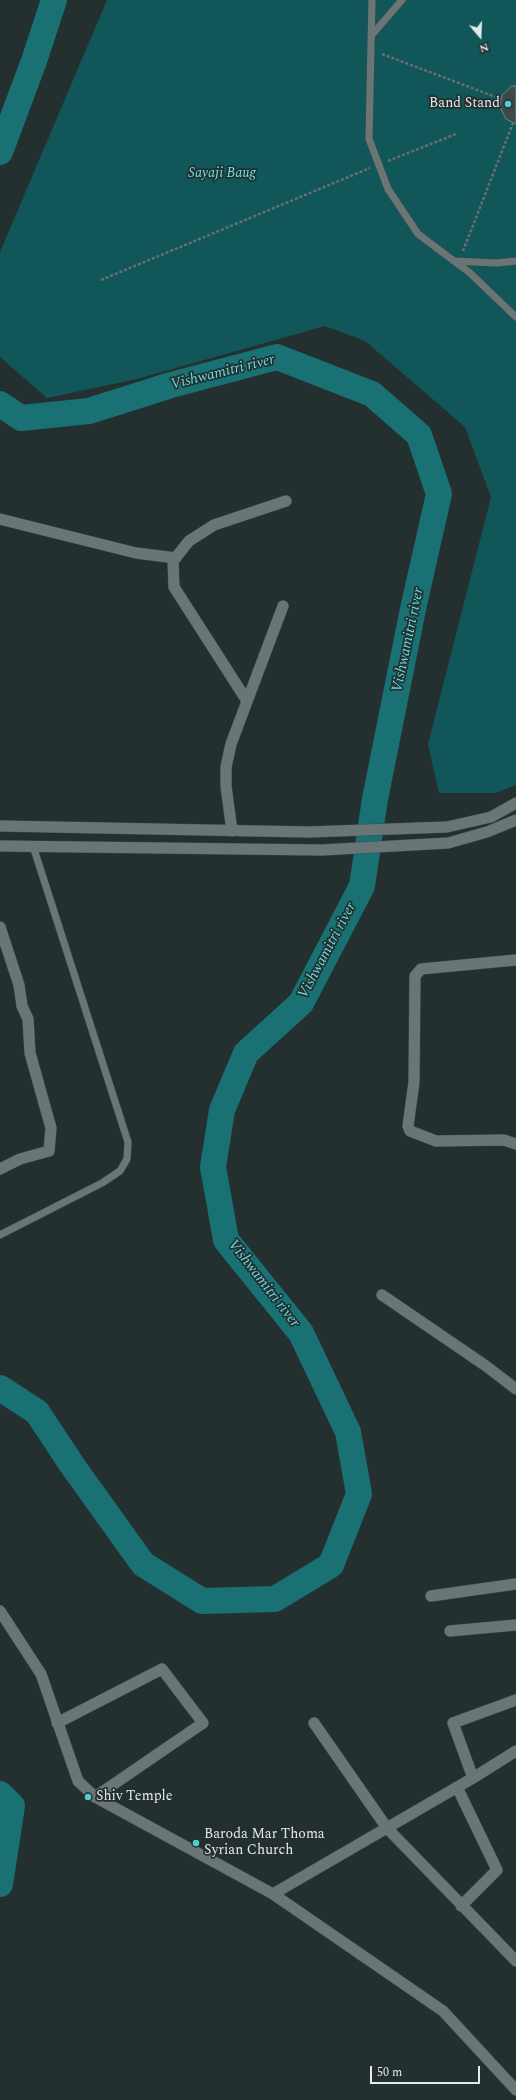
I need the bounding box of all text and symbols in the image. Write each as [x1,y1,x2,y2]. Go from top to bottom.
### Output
north arrow [460,16,500,56]
text: N [477,38,491,57]
place label: Band Stand [429,96,500,112]
marker: Band Stand [503,99,513,109]
park label: Sayaji Baug [188,166,256,182]
water label: Vishwamitri river [169,351,277,395]
water label: Vishwamitri river [389,586,429,694]
water label: Vishwamitri river [295,900,361,1002]
water label: Vishwamitri river [223,1237,303,1331]
place label: Shiv Temple [96,1789,172,1805]
marker: Shiv Temple [83,1792,93,1802]
place label: Baroda Mar Thoma Syrian Church [204,1827,325,1860]
marker: Baroda Mar Thoma Syrian Church [191,1838,201,1848]
scale bar [372,2058,482,2084]
text: 50 m [377,2063,402,2082]

